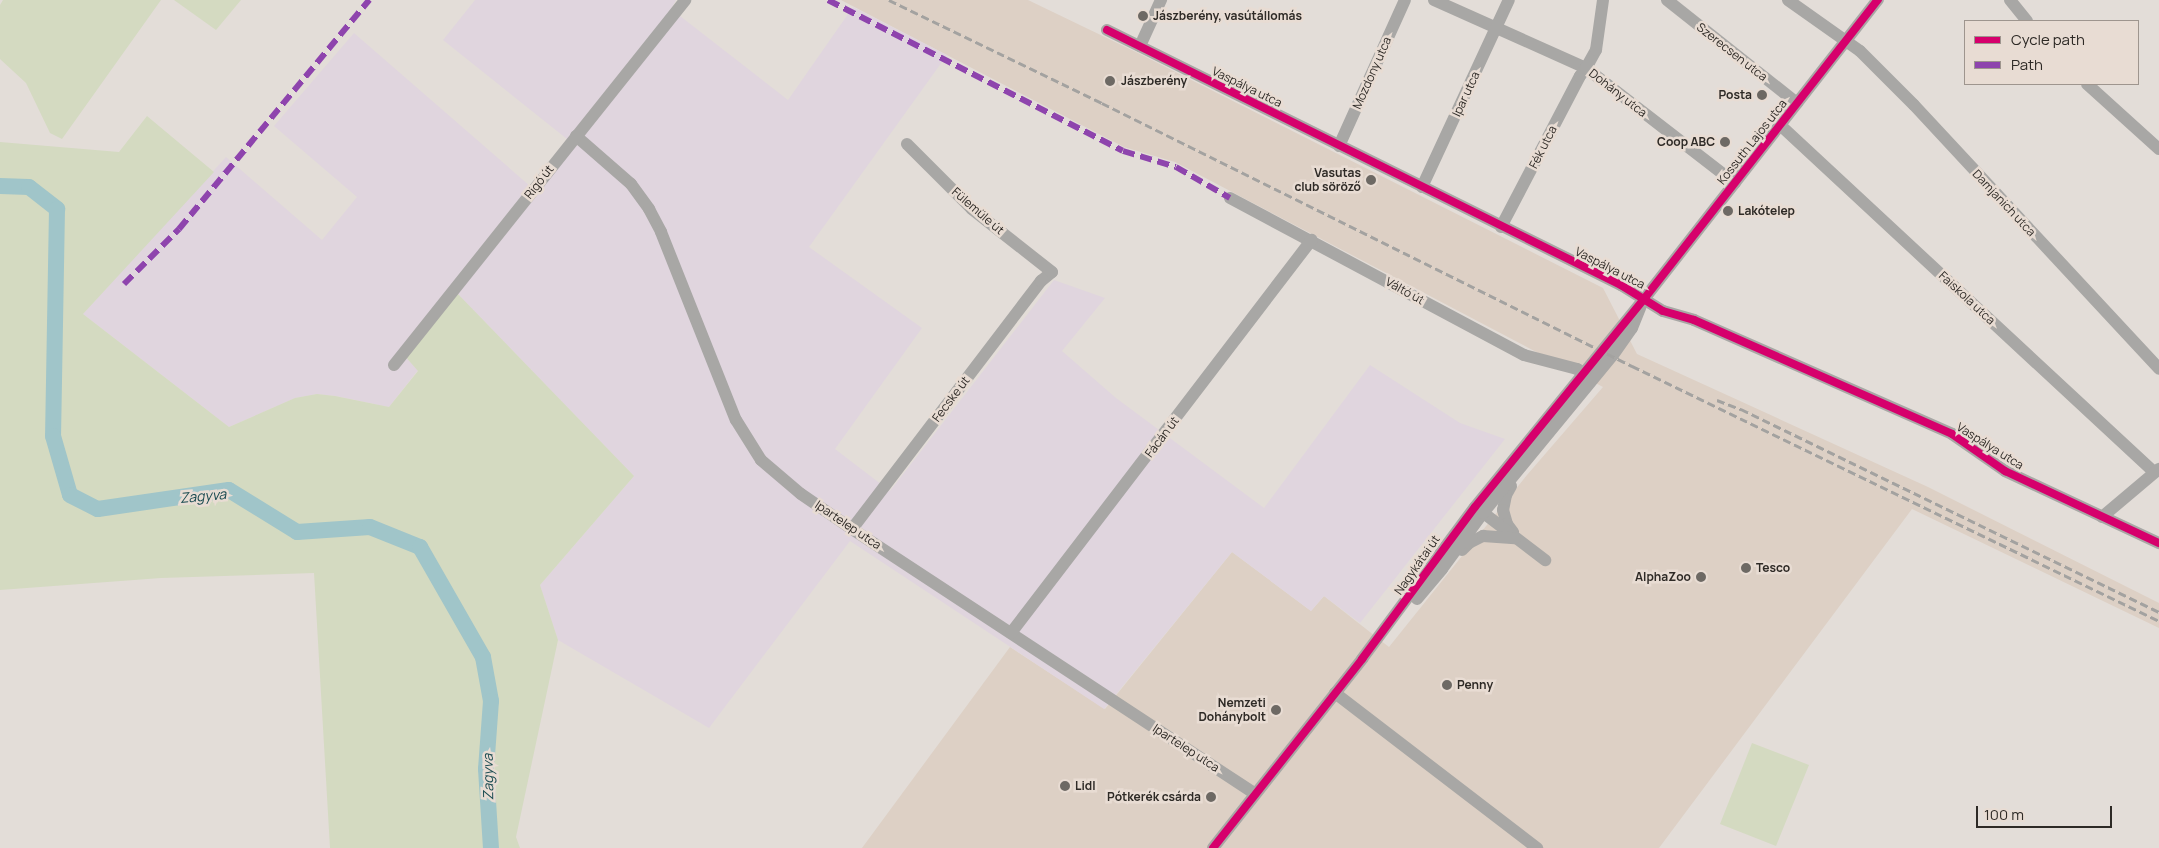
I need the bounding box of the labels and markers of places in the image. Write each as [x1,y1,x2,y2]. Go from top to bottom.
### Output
place label: Jászberény, vasútállomás [1153,9,1302,23]
marker: Jászberény, vasútállomás [1137,10,1149,22]
marker: Jászberény [1103,74,1117,88]
place label: Jászberény [1121,74,1187,88]
place label: Posta [1719,88,1752,102]
marker: Posta [1756,89,1768,101]
place label: Coop ABC [1657,135,1715,149]
marker: Coop ABC [1719,136,1731,148]
place label: Vasutas club söröző [1295,166,1361,194]
marker: Vasutas club söröző [1365,174,1377,186]
place label: Lakótelep [1738,204,1795,218]
marker: Lakótelep [1722,205,1734,217]
place label: Tesco [1756,561,1790,575]
marker: Tesco [1740,562,1752,574]
place label: AlphaZoo [1635,570,1691,584]
marker: AlphaZoo [1695,571,1707,583]
place label: Penny [1457,678,1493,692]
marker: Penny [1441,679,1453,691]
place label: Nemzeti Dohánybolt [1198,696,1266,724]
marker: Nemzeti Dohánybolt [1270,704,1282,716]
place label: Lidl [1075,779,1096,793]
marker: Lidl [1059,780,1071,792]
place label: Pótkerék csárda [1107,790,1201,804]
marker: Pótkerék csárda [1205,791,1217,803]

